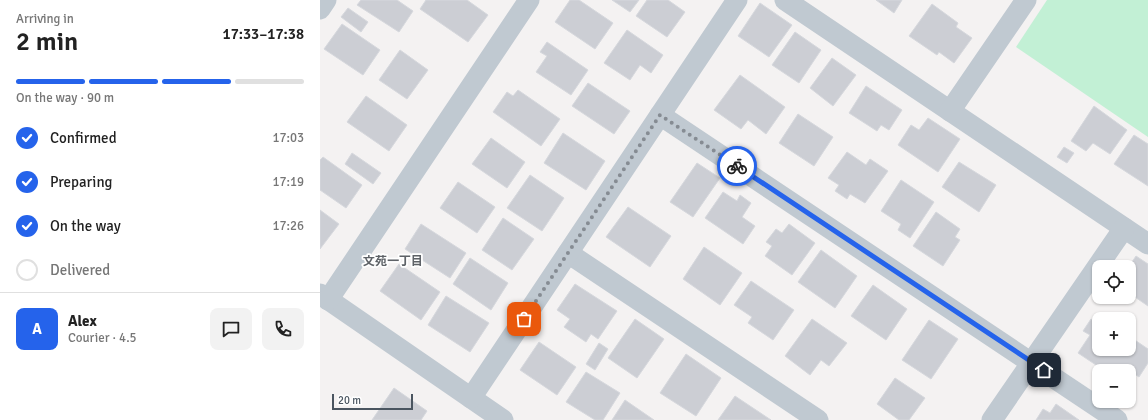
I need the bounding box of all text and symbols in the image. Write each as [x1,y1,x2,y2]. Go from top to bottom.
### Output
text: Arriving in [16,11,74,27]
text: 17:33–17:38 [223,25,304,43]
text: 2 min [16,26,78,58]
text: On the way · 90 m [16,90,114,106]
icon: check [16,127,38,149]
text: Confirmed [50,129,117,147]
text: 17:03 [272,130,304,146]
courier [717,146,757,186]
icon: bike [726,155,748,177]
icon: check [16,171,38,193]
text: Preparing [50,173,113,191]
text: 17:19 [272,174,304,190]
icon: check [16,215,38,237]
text: On the way [50,217,121,235]
text: 17:26 [272,218,304,234]
district label: 文苑一丁目 [363,254,423,269]
map controls [1092,260,1136,408]
button: locate [1092,260,1136,304]
text: Delivered [50,261,110,279]
pin [507,302,541,336]
button: chat [210,308,252,350]
button: phone [262,308,304,350]
icon: bag [513,308,535,330]
text: Alex [68,312,97,330]
button: + [1092,312,1136,356]
text: A [32,320,42,338]
text: Courier · 4.5 [68,330,137,346]
pin [1027,353,1061,387]
icon: home [1033,359,1055,381]
button: − [1092,364,1136,408]
scale bar [332,392,413,411]
text: 20 m [338,394,361,407]

